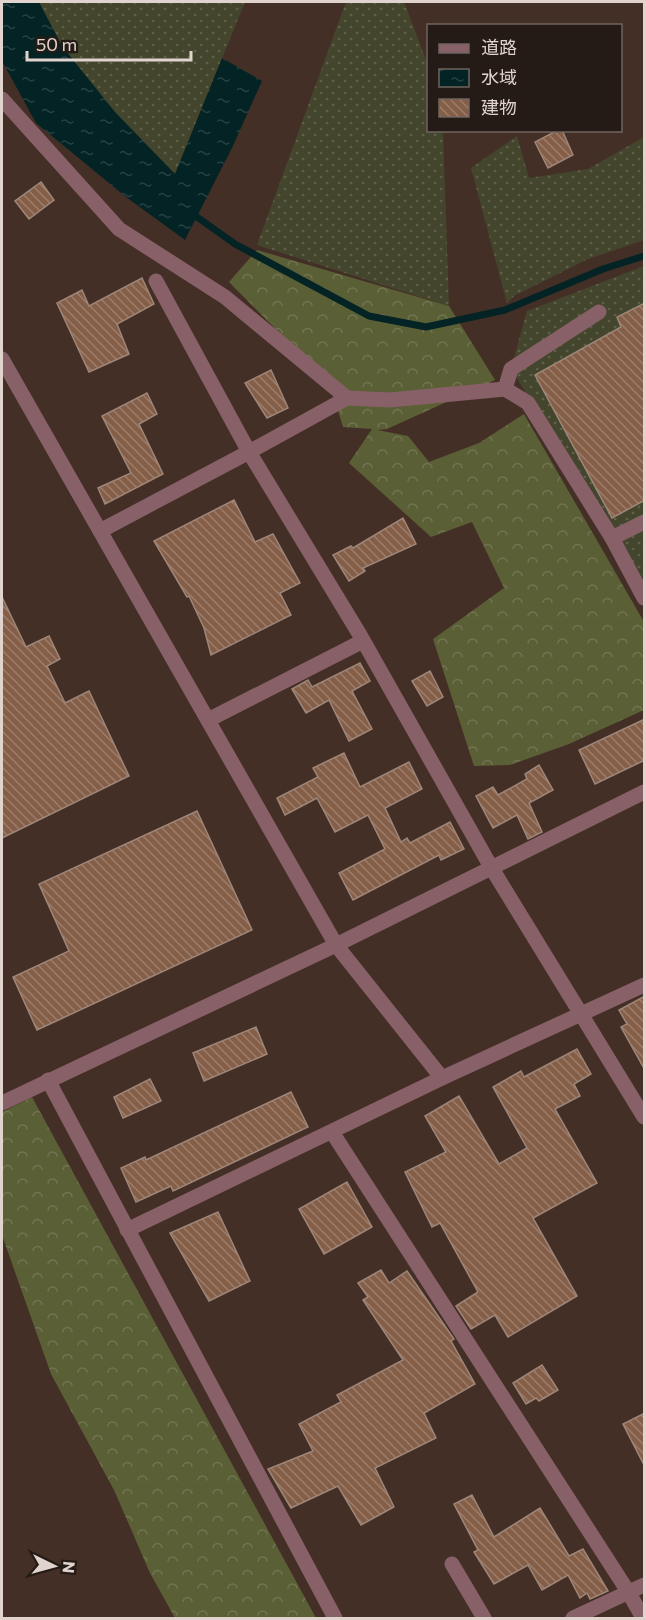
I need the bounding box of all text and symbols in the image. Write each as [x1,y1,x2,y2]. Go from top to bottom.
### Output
scale bar [27,24,190,62]
legend [427,24,622,132]
text: 50 m [36,33,77,55]
text: 道路 [481,36,517,58]
text: 水域 [481,66,517,88]
text: 建物 [481,96,517,118]
north arrow [24,1536,84,1596]
text: N [59,1561,79,1574]

